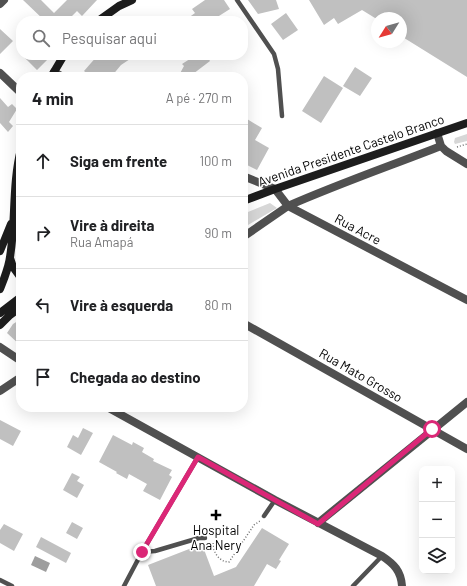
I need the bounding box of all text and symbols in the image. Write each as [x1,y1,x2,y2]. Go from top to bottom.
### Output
north arrow [371,12,407,48]
search box [16,16,248,60]
icon: search [30,27,52,49]
text: Pesquisar aqui [62,29,157,47]
text: 4 min [32,88,74,108]
text: A pé · 270 m [166,90,232,106]
street label: Avenida Presidente Castelo Branco [256,111,446,189]
icon: ahead [32,150,54,172]
text: Siga em frente [70,152,167,170]
text: 100 m [199,153,232,169]
street label: Rua Acre [332,210,384,248]
text: Vire à direita [70,216,154,234]
icon: right [32,222,54,244]
text: 90 m [205,225,232,241]
text: Rua Amapá [70,234,133,250]
icon: left [32,294,54,316]
text: Vire à esquerda [70,296,173,314]
text: 80 m [205,297,232,313]
street label: Rua Mato Grosso [317,345,405,405]
icon: arrive [32,366,54,388]
text: Chegada ao destino [70,368,201,386]
route start [423,420,441,438]
map controls [419,466,455,574]
button: + [419,466,455,502]
button: − [419,502,455,538]
marker: Hospital Ana Nery [210,509,222,521]
place label: Hospital Ana Nery [191,522,241,553]
button: layers [419,538,455,574]
route end [133,543,151,561]

